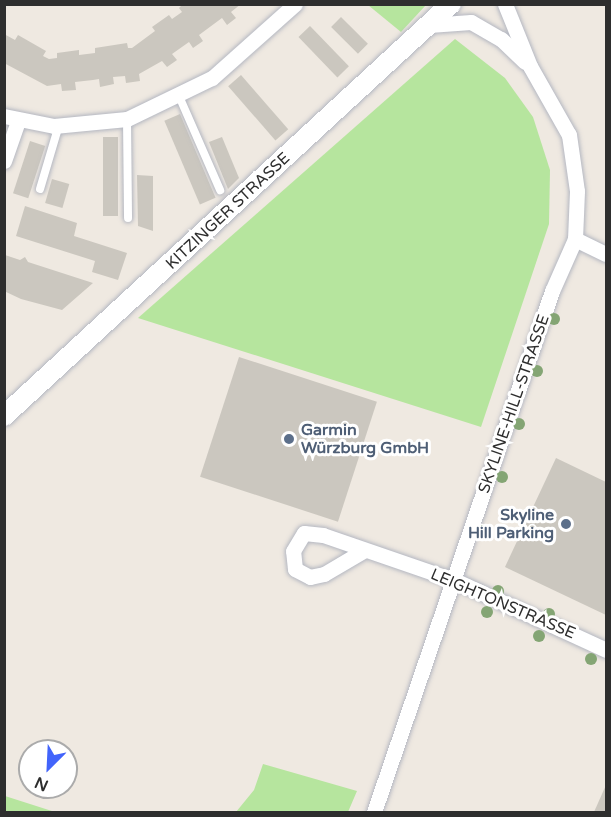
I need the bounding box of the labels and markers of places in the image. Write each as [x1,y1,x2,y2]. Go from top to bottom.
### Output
place label: Garmin Würzburg GmbH [301,420,429,458]
marker: Garmin Würzburg GmbH [282,432,296,446]
place label: Skyline Hill Parking [468,505,554,543]
marker: Skyline Hill Parking [559,517,573,531]

